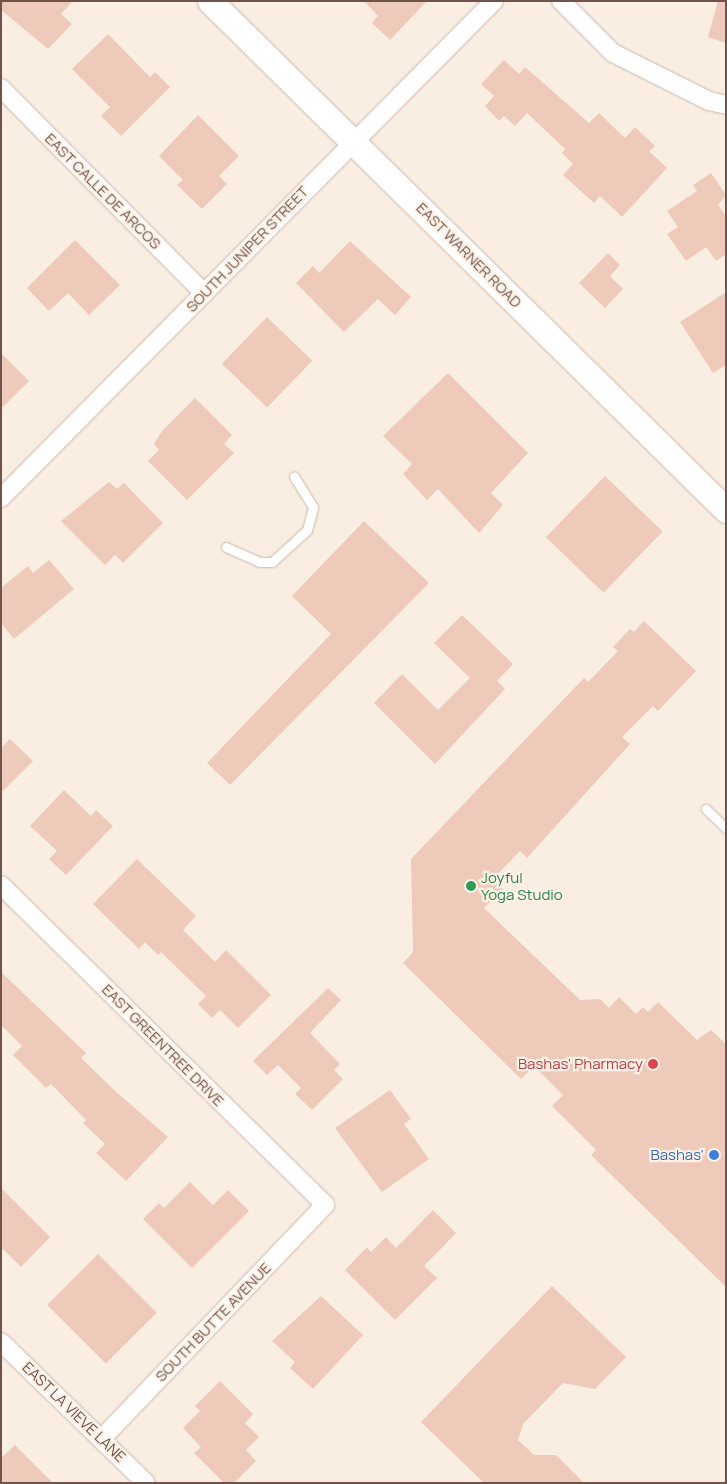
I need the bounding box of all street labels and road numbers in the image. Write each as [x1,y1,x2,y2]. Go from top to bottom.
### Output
street label: EAST CALLE DE ARCOS [41,129,165,253]
street label: SOUTH JUNIPER STREET [182,182,312,316]
street label: EAST WARNER ROAD [413,199,525,311]
street label: EAST GREENTREE DRIVE [98,980,228,1110]
street label: SOUTH BUTTE AVENUE [152,1259,274,1385]
street label: EAST LA VIEVE LANE [19,1358,129,1466]

